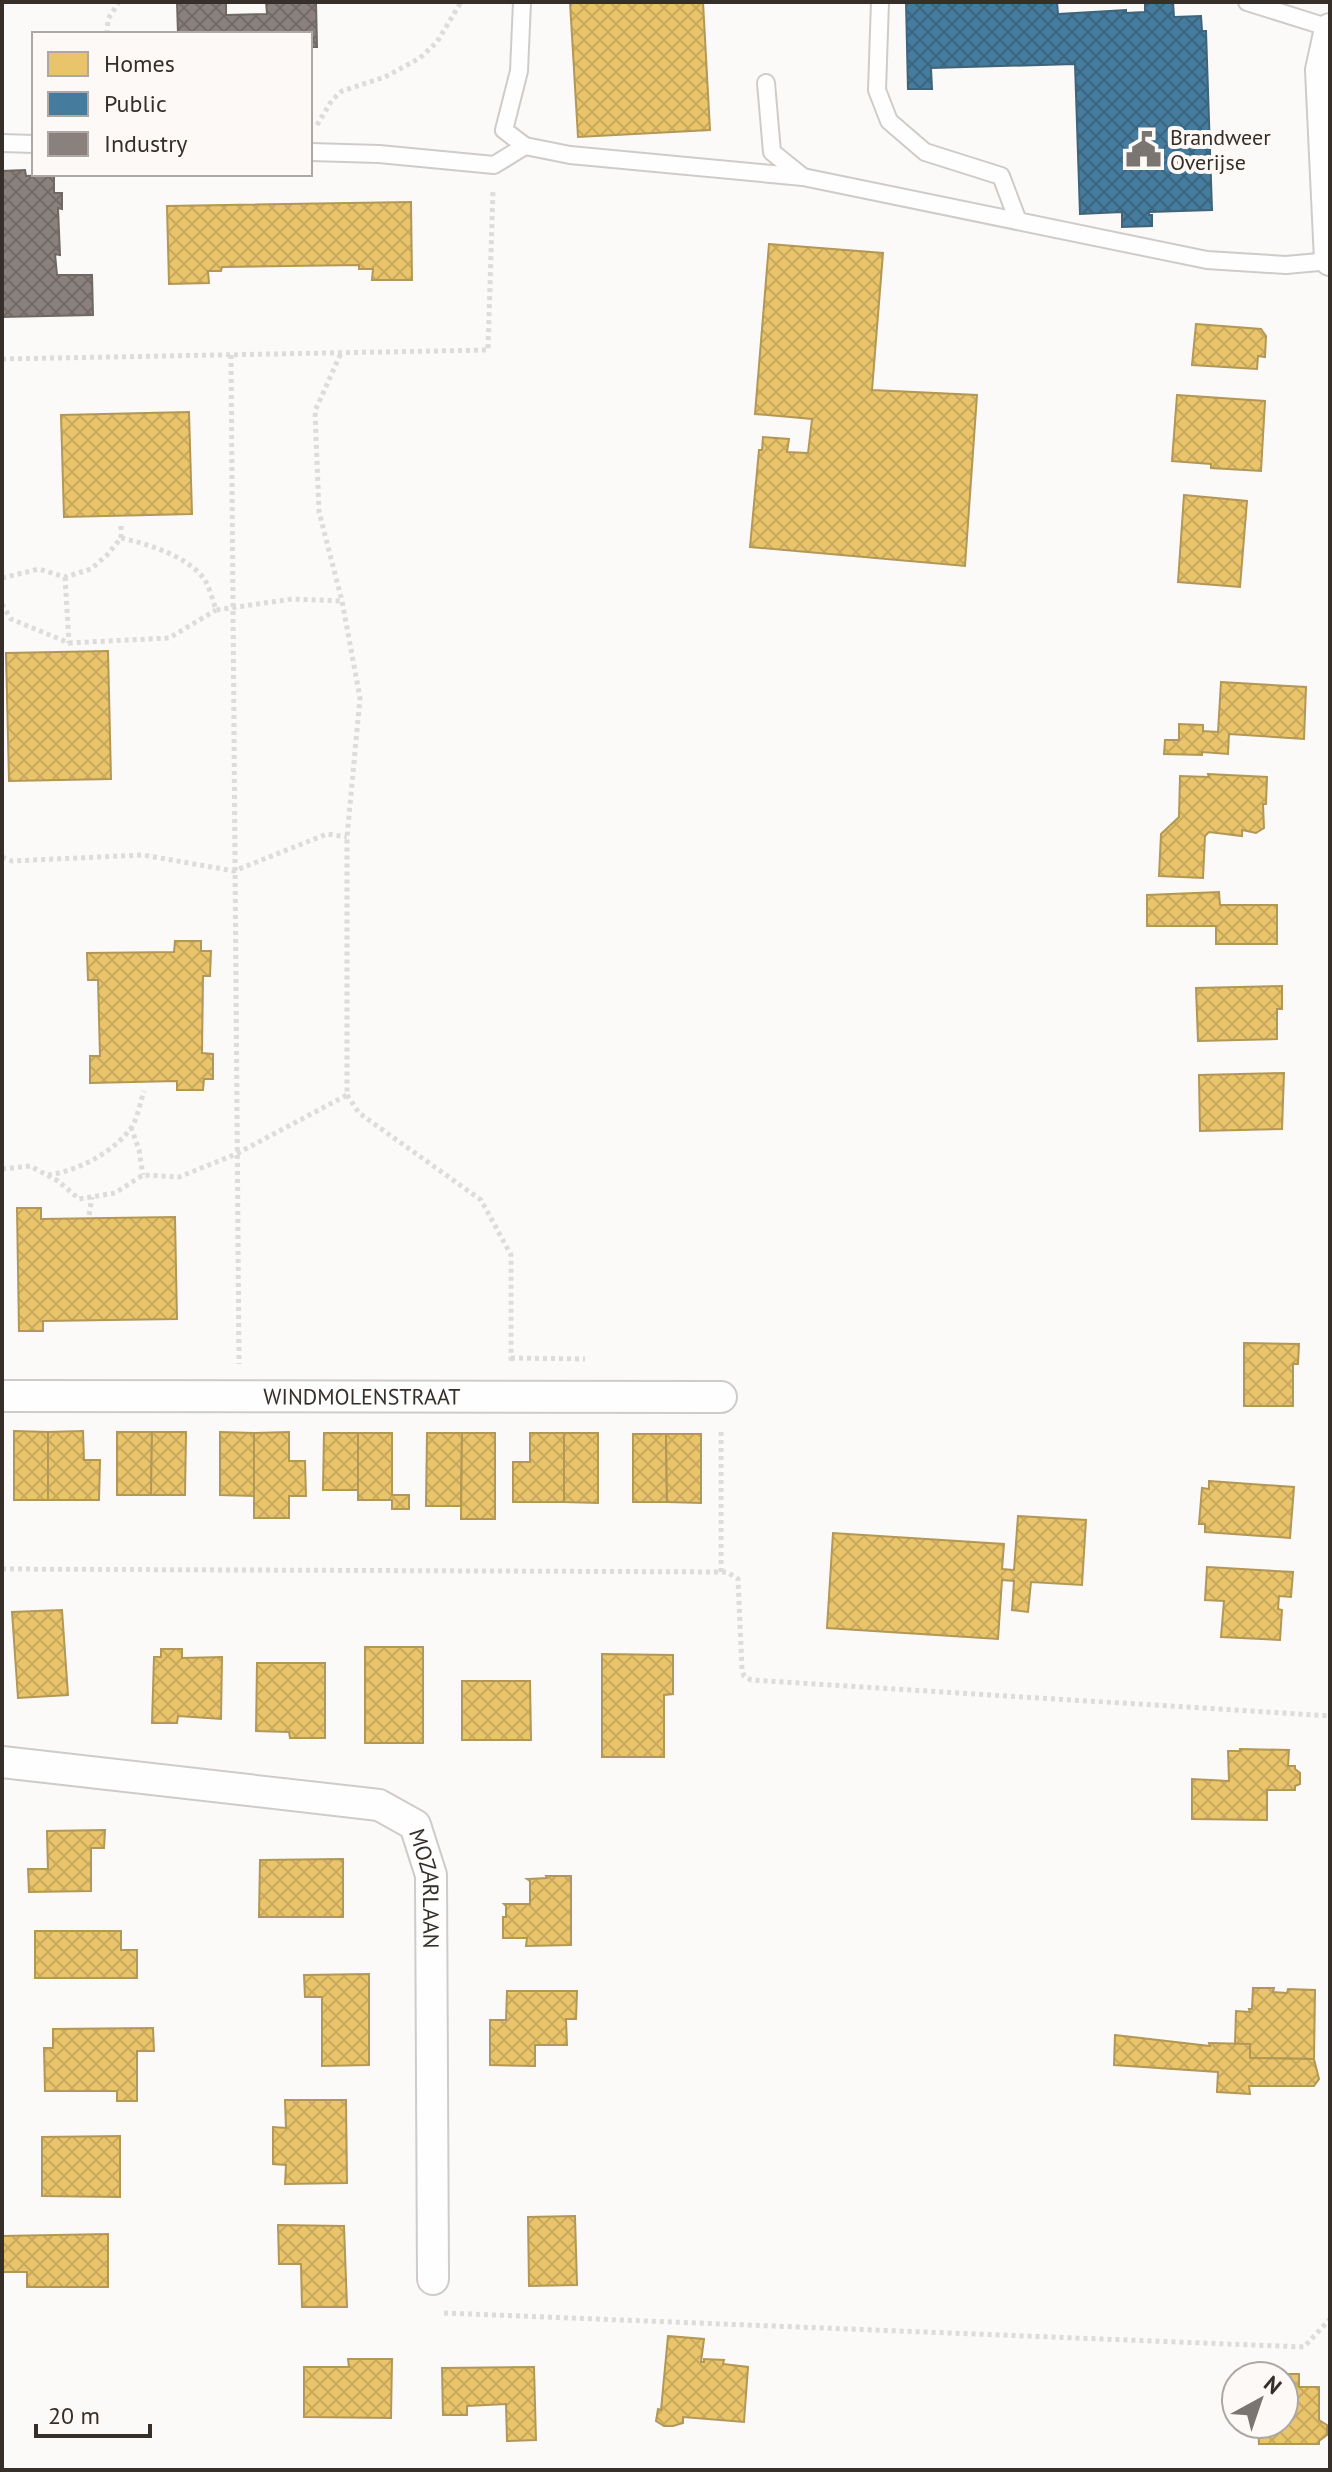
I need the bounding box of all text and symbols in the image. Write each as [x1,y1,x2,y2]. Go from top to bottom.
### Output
legend [32,32,312,176]
text: Homes [104,48,175,79]
text: Public [104,88,167,119]
place label: Brandweer Overijse [1170,123,1271,176]
text: Industry [104,128,188,159]
public building icon: Brandweer Overijse [1125,131,1163,169]
street label: WINDMOLENSTRAAT [263,1382,461,1411]
street label: MOZARLAAN [403,1825,445,1949]
north arrow [1220,2360,1300,2440]
text: N [1258,2369,1287,2400]
scale bar [36,2388,150,2438]
text: 20 m [48,2400,100,2431]

